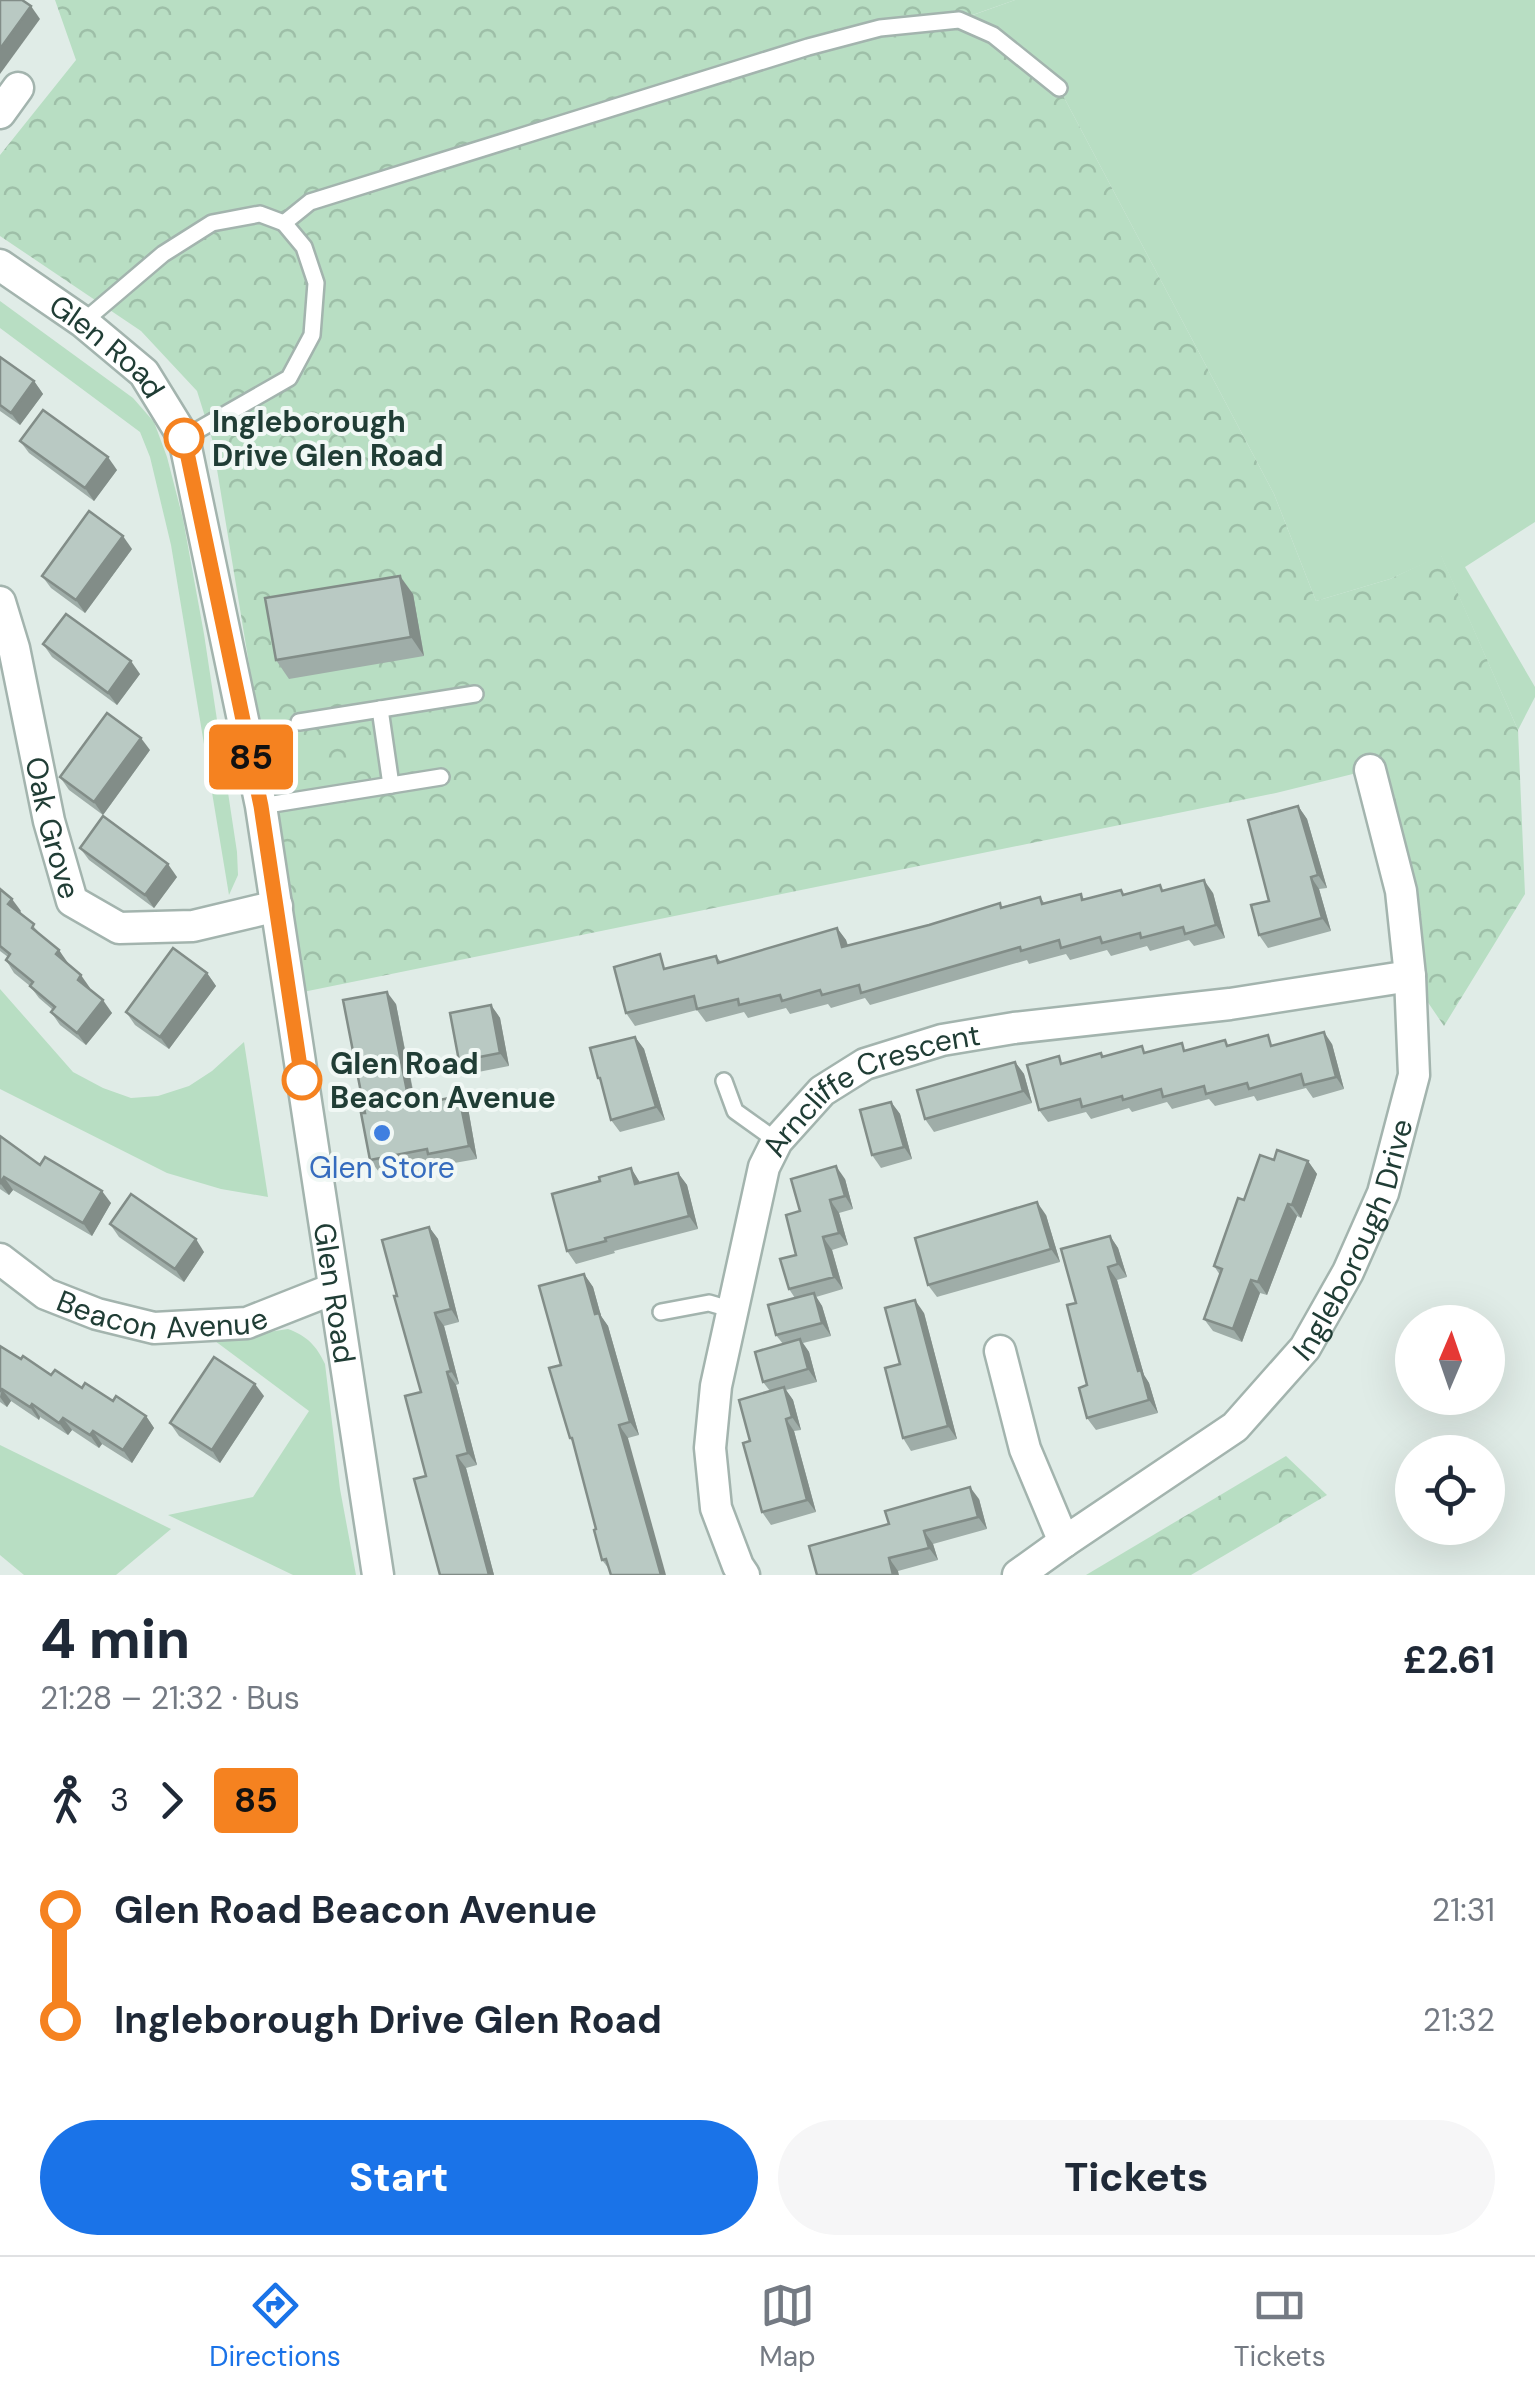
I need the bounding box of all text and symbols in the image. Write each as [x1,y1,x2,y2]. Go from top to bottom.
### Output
street label: Glen Road [42,285,174,405]
place label: Ingleborough Drive Glen Road [212,402,444,475]
marker: Ingleborough Drive Glen Road [165,419,203,457]
line badge: 85 [206,724,296,790]
text: 85 [229,734,273,780]
street label: Oak Grove [17,753,90,903]
street label: Arncliffe Crescent [753,1014,983,1163]
place label: Glen Road Beacon Avenue [330,1044,556,1117]
marker: Glen Road Beacon Avenue [283,1061,321,1099]
street label: Ingleborough Drive [1284,1115,1421,1369]
marker: Glen Store [371,1122,393,1144]
place label: Glen Store [309,1148,455,1187]
street label: Glen Road [305,1220,365,1366]
street label: Beacon Avenue [51,1281,273,1348]
north arrow [1395,1305,1505,1415]
map controls [1395,1305,1505,1545]
button: locate [1395,1435,1505,1545]
text: 4 min [40,1603,190,1675]
text: £2.61 [1403,1635,1495,1685]
text: 21:28 – 21:32 · Bus [40,1677,300,1719]
icon: walk [40,1773,95,1828]
icon: forward [144,1773,199,1828]
text: 85 [234,1777,278,1823]
text: 3 [110,1779,129,1821]
text: Glen Road Beacon Avenue [114,1885,597,1935]
text: 21:31 [1432,1889,1495,1931]
text: Ingleborough Drive Glen Road [114,1995,662,2045]
text: 21:32 [1423,1999,1495,2041]
button: Start [40,2120,758,2235]
button: Tickets [778,2120,1495,2235]
tab: Directions [209,2278,341,2375]
tab: Map [759,2278,816,2375]
tab: Tickets [1234,2278,1326,2375]

